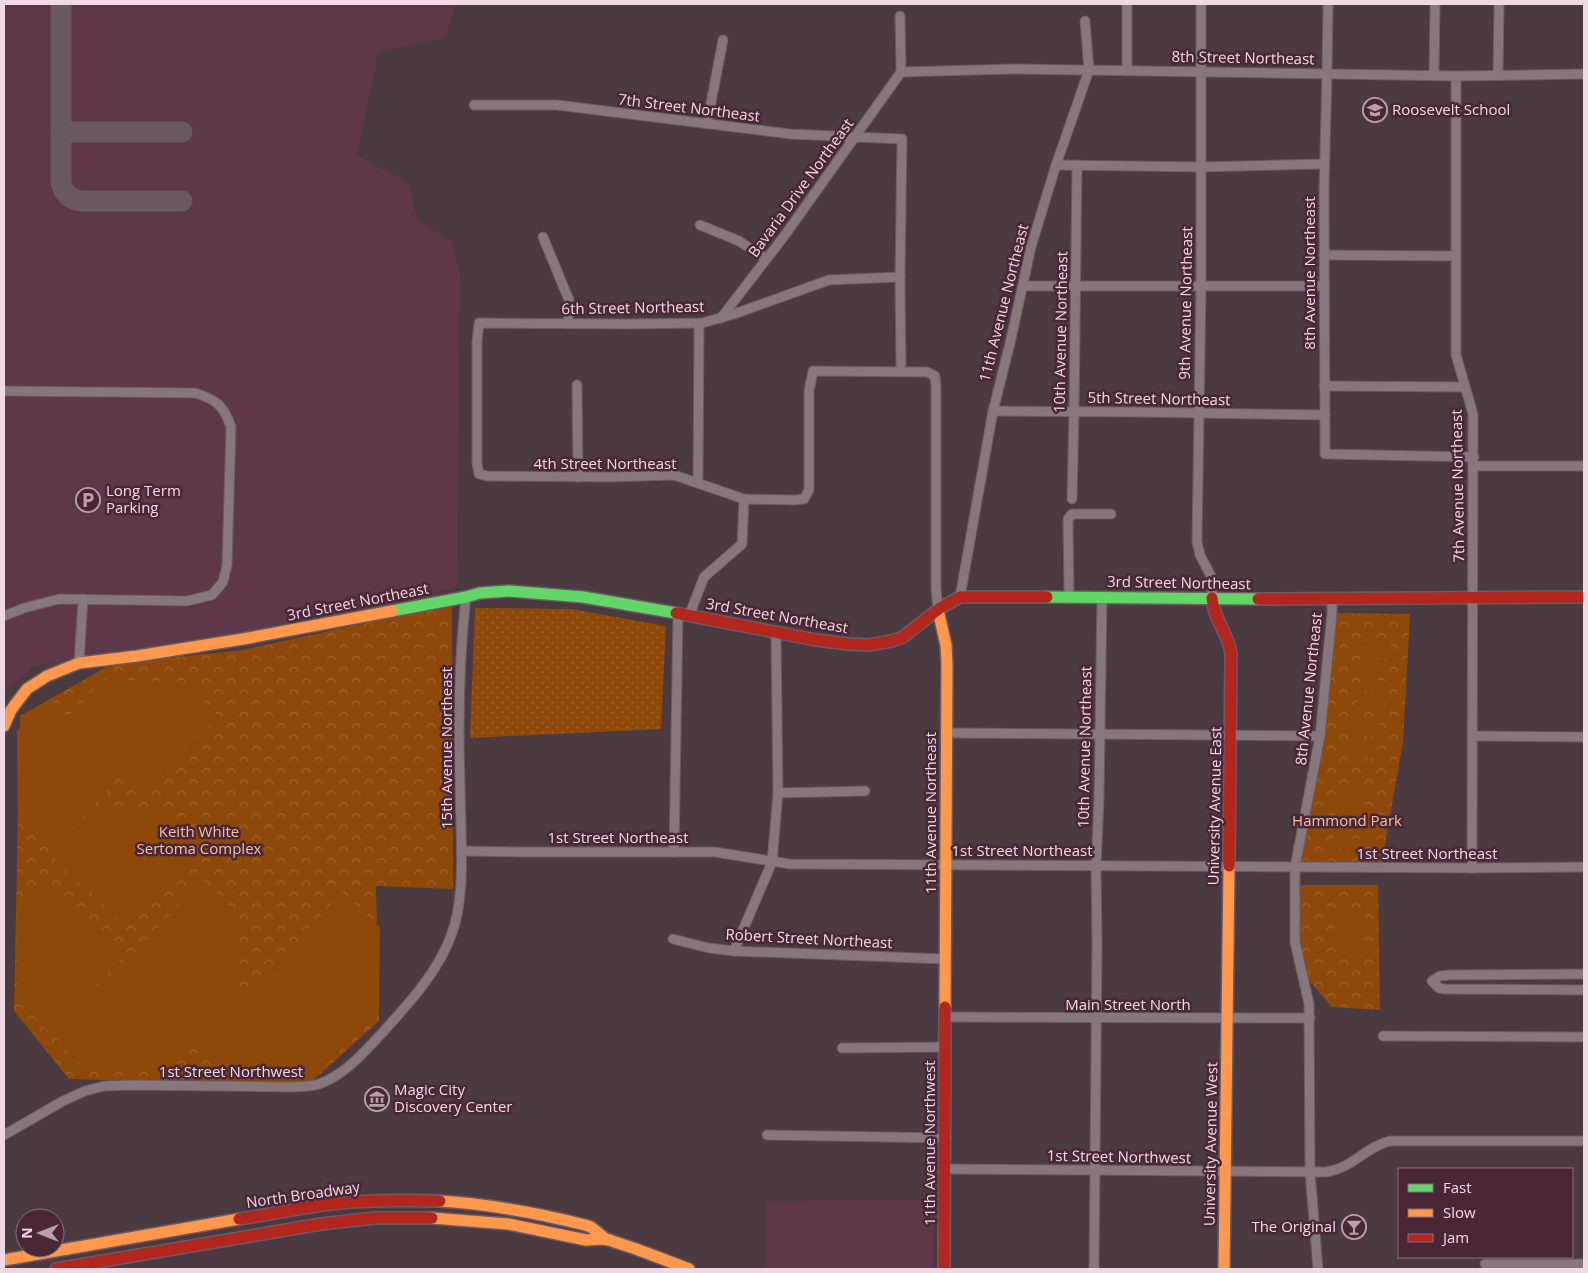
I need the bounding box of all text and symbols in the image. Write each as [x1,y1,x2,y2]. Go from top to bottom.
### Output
street label: 8th Street Northeast [1171,46,1315,68]
street label: 7th Street Northeast [617,88,761,126]
school or university icon: Roosevelt School [1362,97,1388,123]
place label: Roosevelt School [1392,99,1510,119]
street label: Bavaria Drive Northeast [743,114,857,261]
street label: 8th Avenue Northeast [1299,196,1319,350]
street label: 11th Avenue Northeast [974,222,1032,384]
street label: 9th Avenue Northeast [1174,226,1196,380]
street label: 10th Avenue Northeast [1049,251,1071,413]
street label: 6th Street Northeast [561,296,705,318]
street label: 5th Street Northeast [1087,387,1231,409]
street label: 7th Avenue Northeast [1446,409,1468,563]
street label: 4th Street Northeast [533,453,677,473]
place label: Long Term Parking [106,480,181,517]
parking icon: Long Term Parking [75,487,101,513]
street label: 3rd Street Northeast [1107,571,1251,593]
street label: 3rd Street Northeast [285,577,430,625]
street label: 3rd Street Northeast [705,593,850,637]
street label: 8th Avenue Northeast [1290,612,1326,766]
street label: 10th Avenue Northeast [1073,666,1095,828]
street label: 15th Avenue Northeast [436,667,456,829]
street label: University Avenue East [1203,726,1225,886]
street label: 11th Avenue Northeast [920,732,940,894]
park label: Hammond Park [1292,810,1402,830]
park label: Keith White Sertoma Complex [137,821,262,858]
street label: 1st Street Northeast [547,827,689,847]
street label: 1st Street Northeast [951,840,1093,860]
street label: 1st Street Northeast [1356,843,1498,863]
street label: Robert Street Northeast [725,924,893,952]
street label: Main Street North [1065,994,1191,1014]
street label: 11th Avenue Northwest [919,1060,939,1226]
street label: 1st Street Northwest [159,1061,303,1081]
street label: University Avenue West [1199,1062,1221,1226]
place label: Magic City Discovery Center [394,1079,512,1116]
museum icon: Magic City Discovery Center [364,1086,390,1112]
street label: 1st Street Northwest [1047,1145,1191,1167]
legend [1398,1168,1573,1258]
street label: North Broadway [245,1176,362,1212]
text: Fast [1443,1177,1472,1197]
text: Slow [1443,1202,1476,1222]
north arrow [15,1208,65,1258]
bar icon: The Original [1341,1214,1367,1240]
place label: The Original [1251,1216,1336,1236]
text: N [17,1227,36,1239]
text: Jam [1441,1227,1469,1247]

